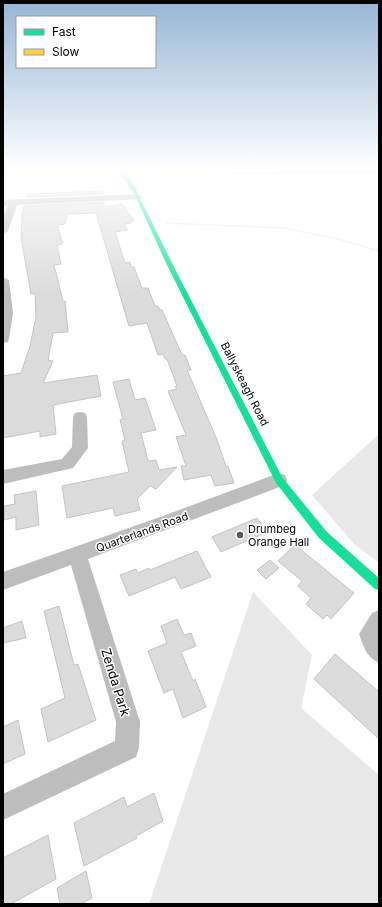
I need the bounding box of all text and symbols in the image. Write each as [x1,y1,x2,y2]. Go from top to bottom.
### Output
legend [16,16,156,68]
text: Fast [52,24,76,39]
text: Slow [52,44,80,59]
street label: Ballyskeagh Road [218,340,272,428]
street label: Quarterlands Road [94,509,190,555]
place label: Drumbeg Orange Hall [248,522,309,549]
marker: Drumbeg Orange Hall [235,530,245,540]
street label: Zenda Park [98,646,134,718]

